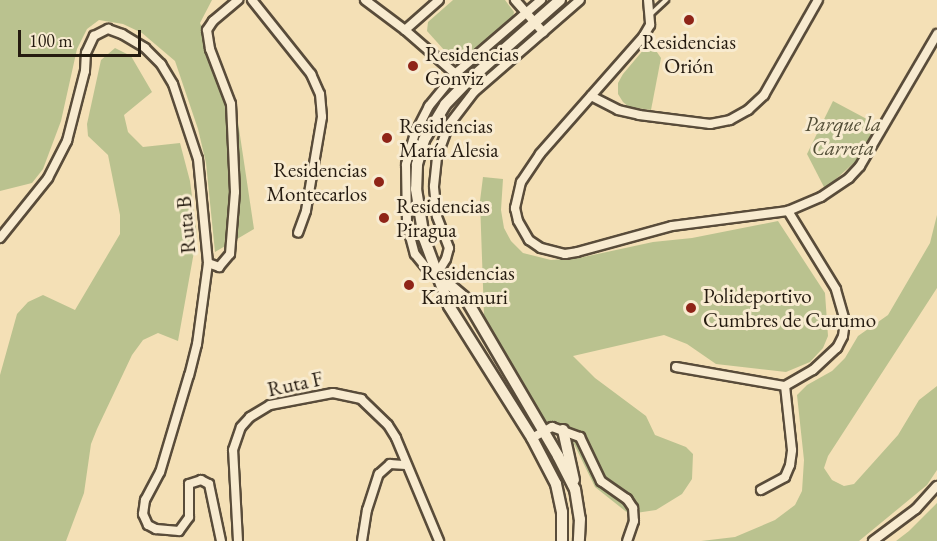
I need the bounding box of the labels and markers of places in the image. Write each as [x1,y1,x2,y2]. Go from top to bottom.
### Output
marker: Residencias Orión [682,13,696,27]
place label: Residencias Orión [642,29,736,79]
place label: Residencias Gonviz [425,41,519,91]
marker: Residencias Gonviz [406,59,420,73]
place label: Residencias María Alesia [399,113,499,163]
marker: Residencias María Alesia [380,131,394,145]
place label: Residencias Montecarlos [267,157,367,207]
marker: Residencias Montecarlos [372,175,386,189]
place label: Residencias Piragua [396,193,490,243]
marker: Residencias Piragua [377,211,391,225]
place label: Residencias Kamamuri [421,260,515,310]
marker: Residencias Kamamuri [402,278,416,292]
place label: Polideportivo Cumbres de Curumo [703,283,876,333]
marker: Polideportivo Cumbres de Curumo [684,301,698,315]

